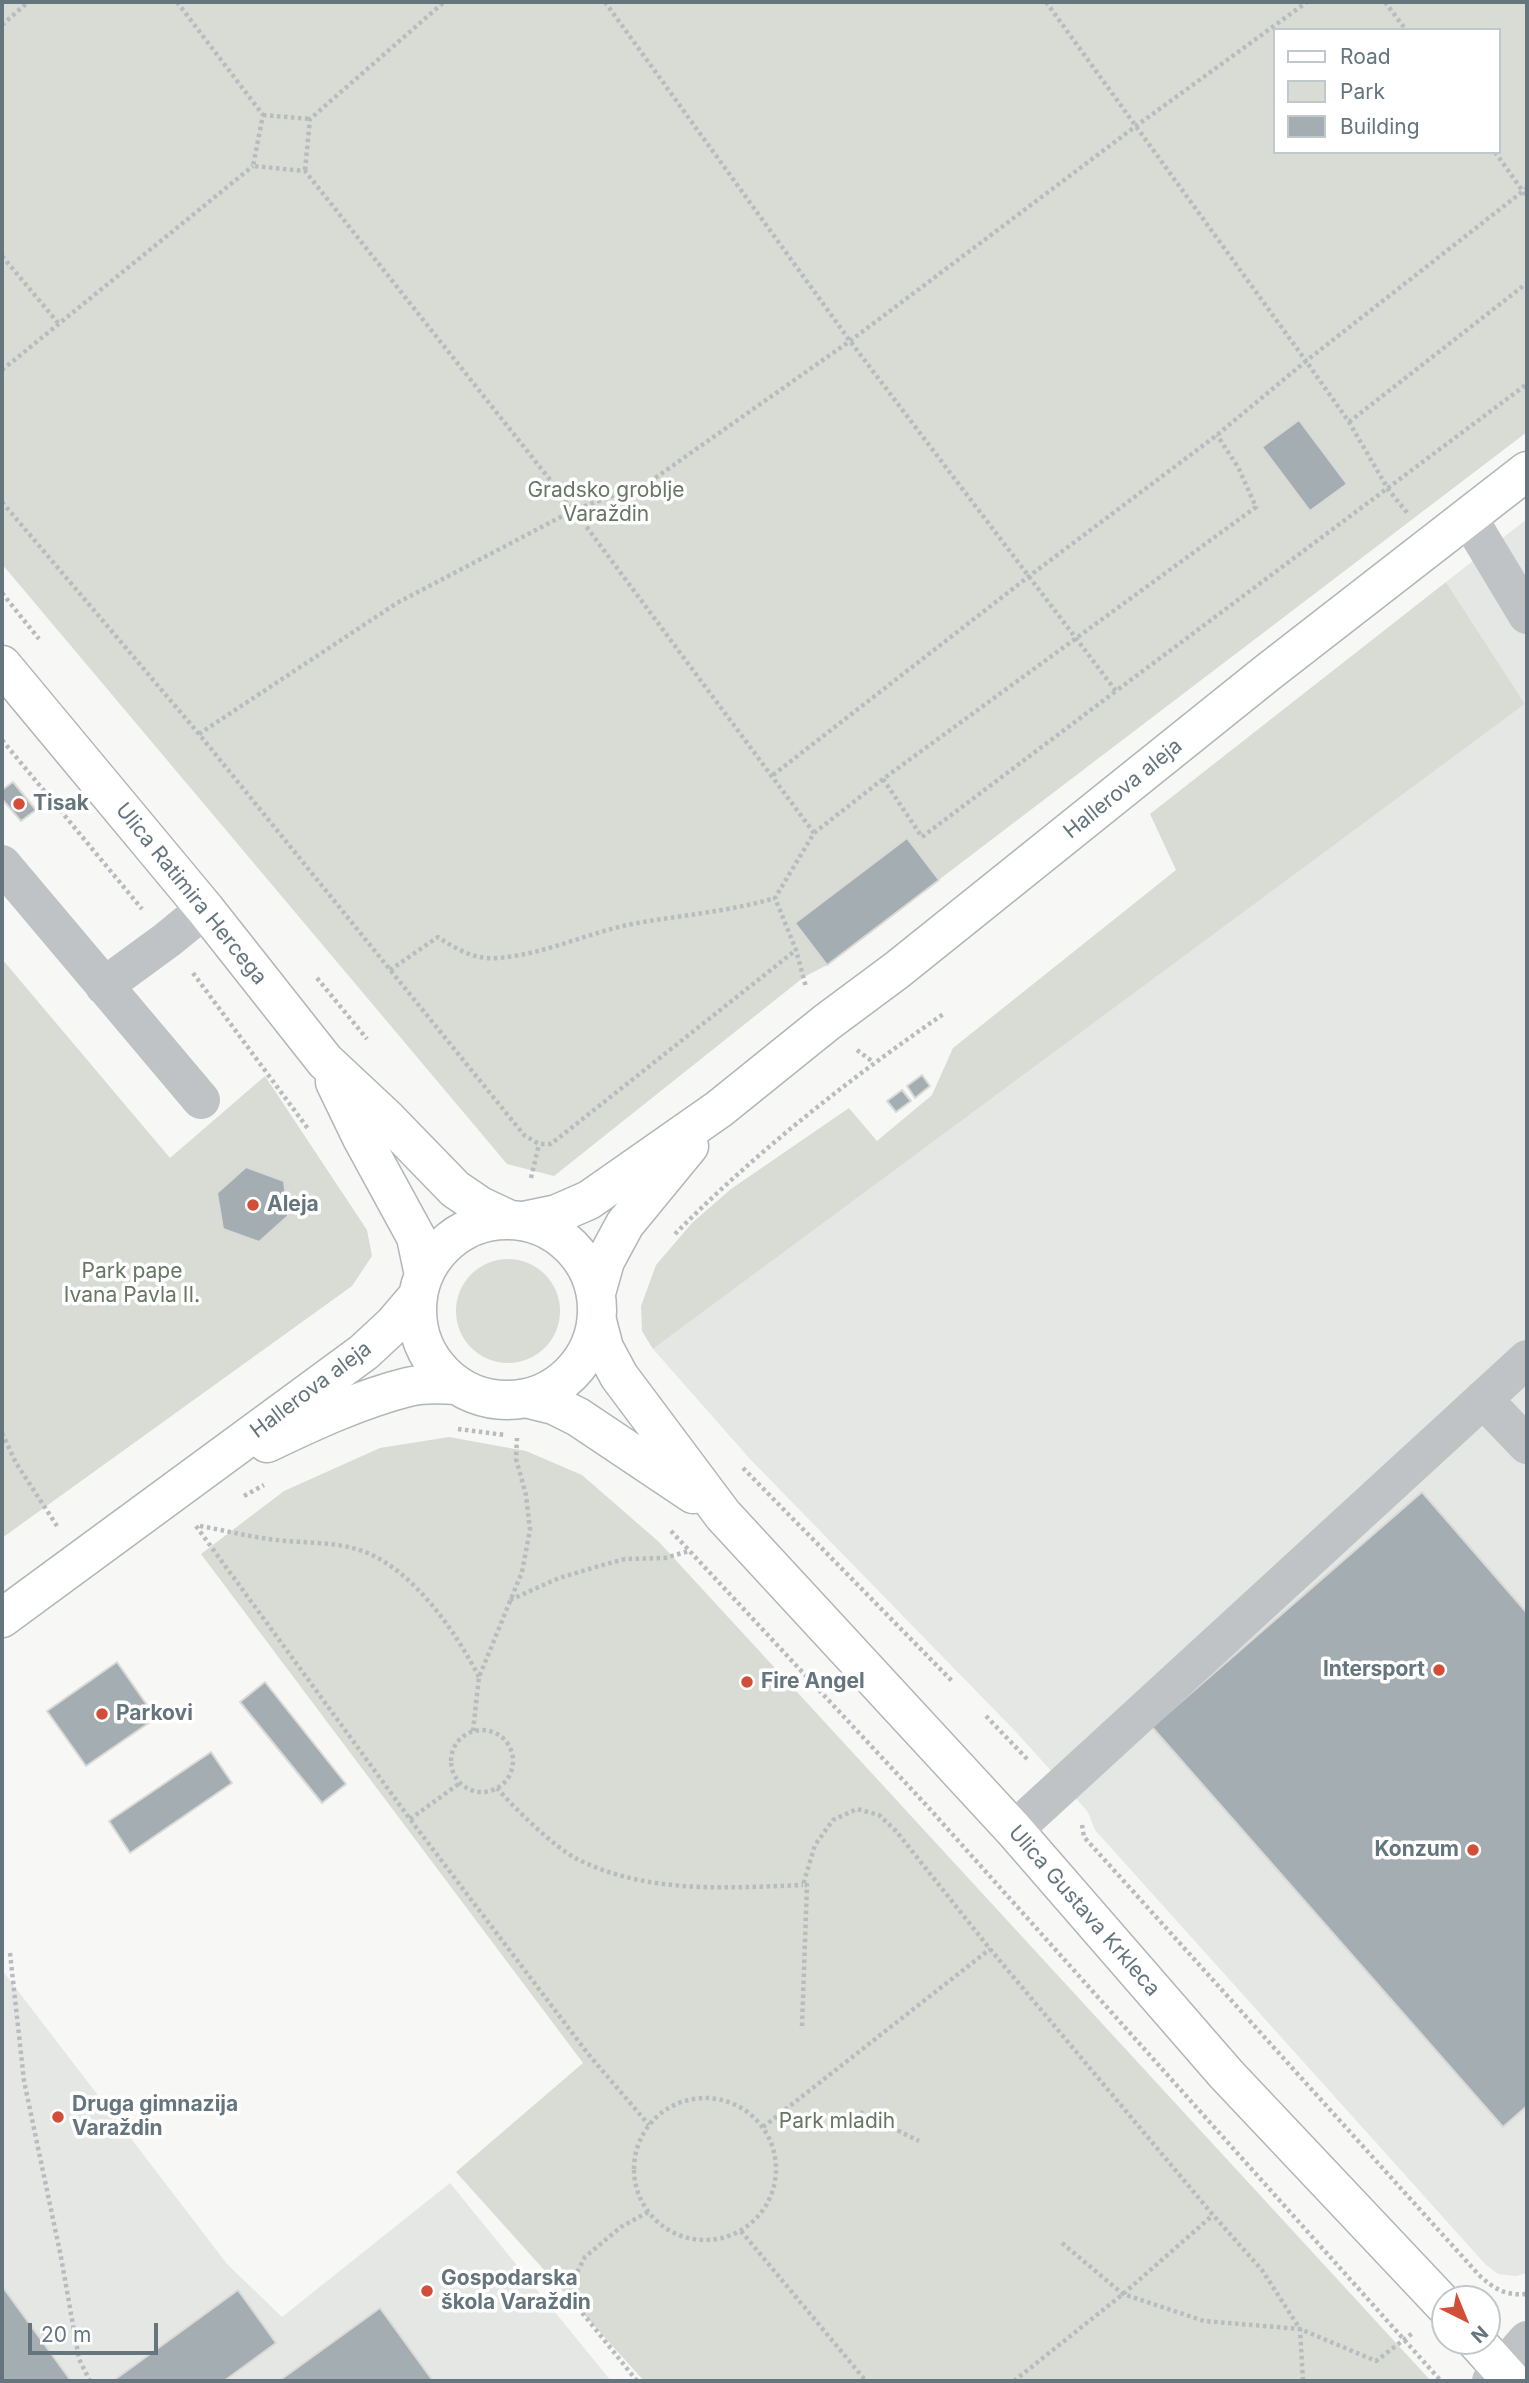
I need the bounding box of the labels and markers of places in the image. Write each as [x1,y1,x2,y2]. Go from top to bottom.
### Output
place label: Tisak [33,791,89,817]
marker: Tisak [11,796,27,812]
place label: Aleja [267,1192,319,1218]
marker: Aleja [245,1197,261,1213]
place label: Intersport [1323,1657,1425,1683]
marker: Intersport [1431,1662,1447,1678]
place label: Fire Angel [761,1669,865,1695]
marker: Fire Angel [739,1674,755,1690]
place label: Parkovi [116,1701,193,1727]
marker: Parkovi [94,1706,110,1722]
place label: Konzum [1375,1837,1459,1863]
marker: Konzum [1465,1842,1481,1858]
place label: Druga gimnazija Varaždin [72,2092,238,2142]
marker: Druga gimnazija Varaždin [50,2109,66,2125]
place label: Gospodarska škola Varaždin [441,2266,591,2316]
marker: Gospodarska škola Varaždin [419,2283,435,2299]

